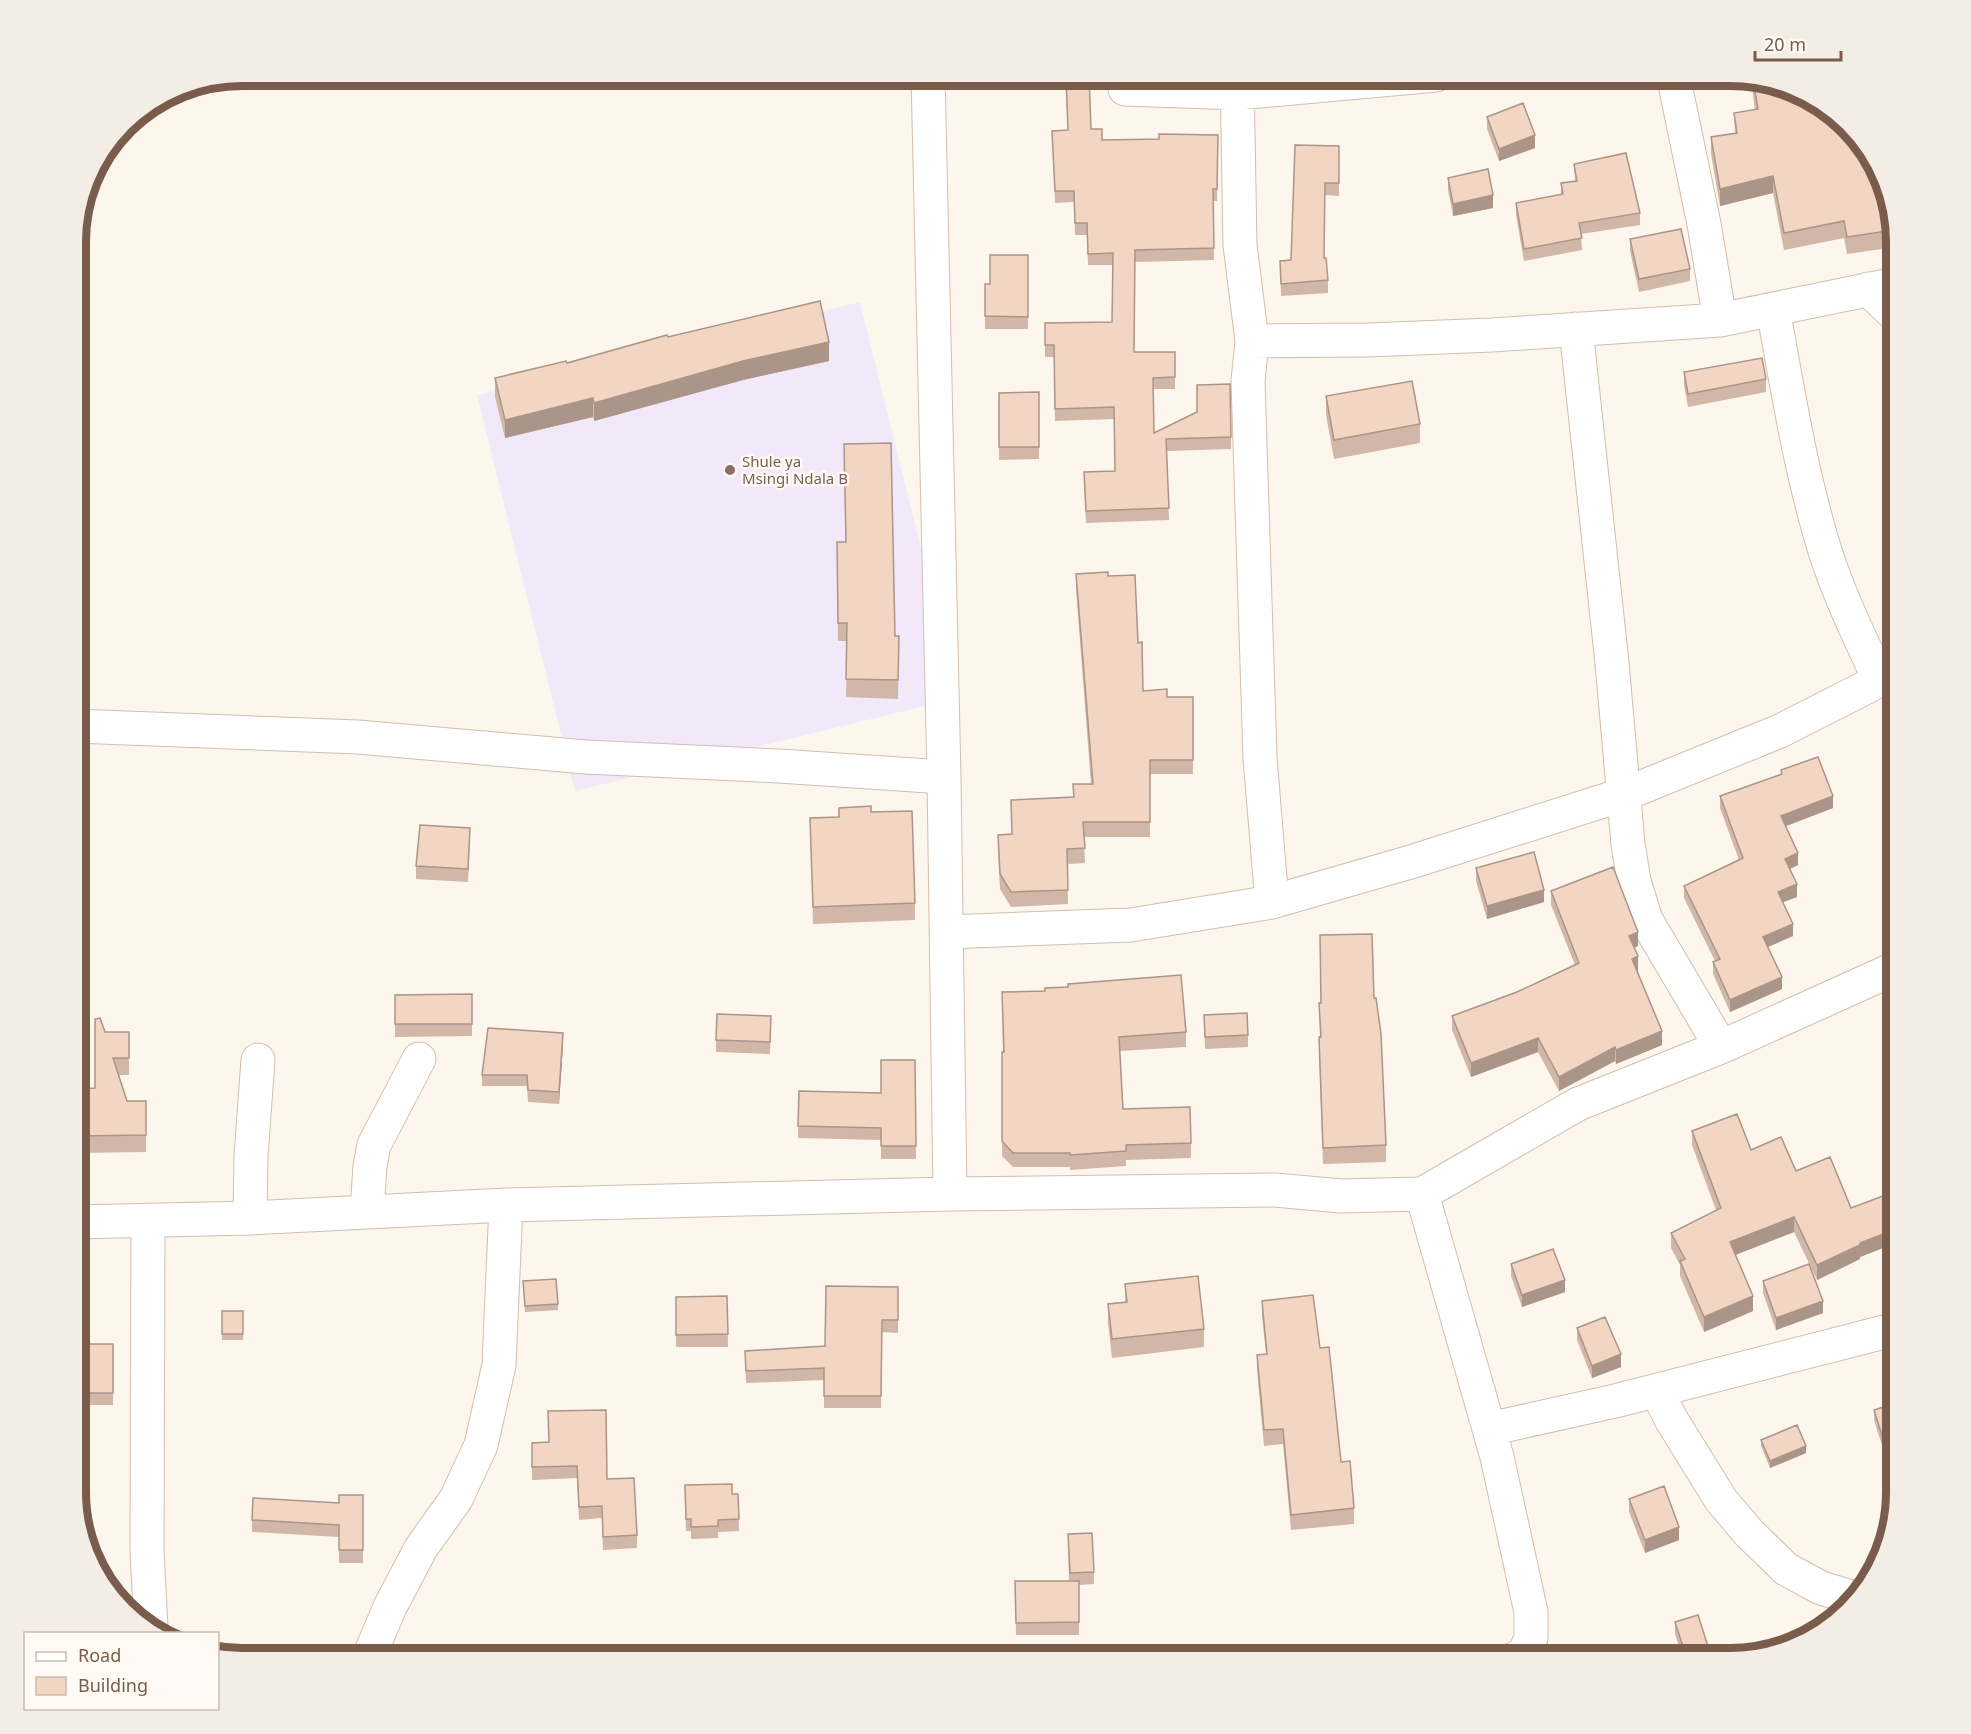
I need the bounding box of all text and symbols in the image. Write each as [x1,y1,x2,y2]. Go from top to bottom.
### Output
scale bar [1755,24,1840,62]
text: 20 m [1764,32,1806,56]
place label: Shule ya Msingi Ndala B [742,451,848,488]
marker: Shule ya Msingi Ndala B [723,463,737,477]
legend [24,1632,219,1710]
text: Road [78,1643,121,1667]
text: Building [78,1673,148,1697]

